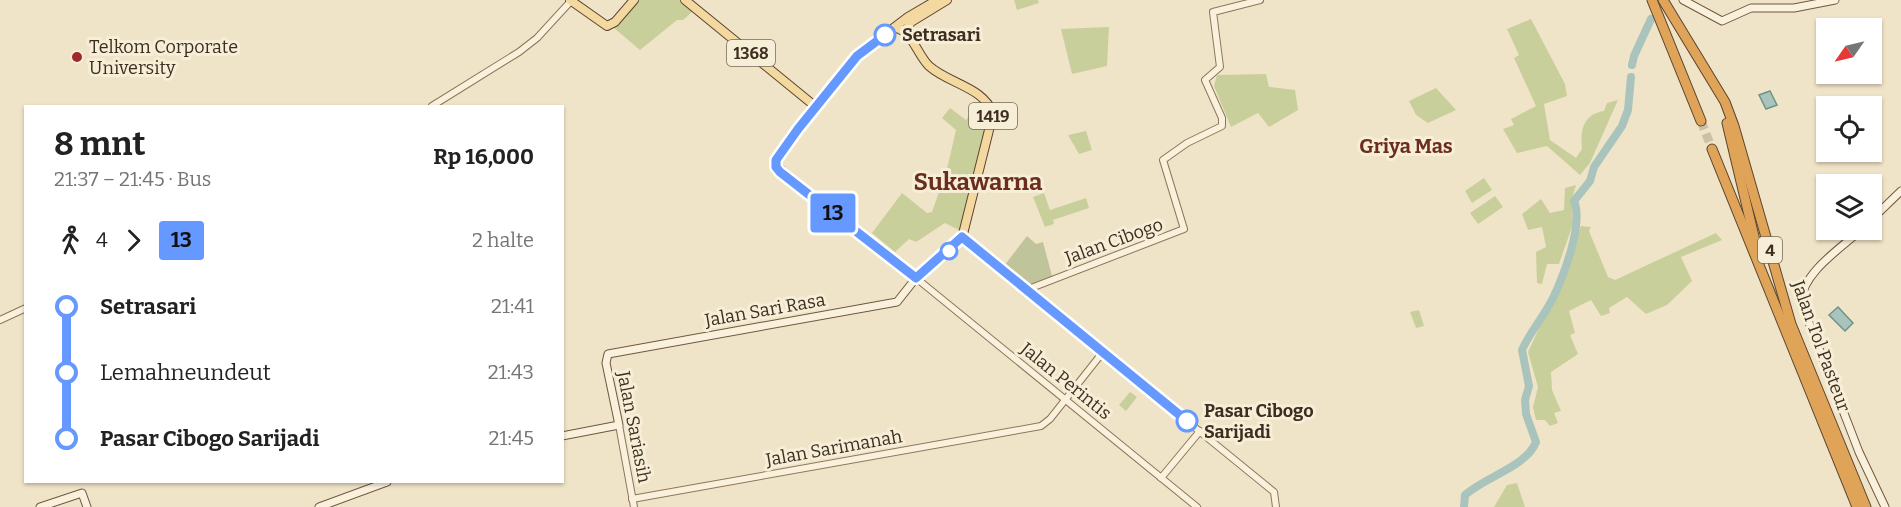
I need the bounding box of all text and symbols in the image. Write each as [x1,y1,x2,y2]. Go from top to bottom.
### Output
north arrow [1816,18,1882,84]
map controls [1816,18,1882,240]
marker: Setrasari [874,24,896,46]
place label: Setrasari [902,24,981,46]
place label: Telkom Corporate University [89,36,238,79]
road number: 1368 [727,40,775,66]
marker: Telkom Corporate University [70,50,84,64]
button: locate [1816,96,1882,162]
road number: 1419 [969,103,1017,129]
text: 8 mnt [54,124,146,164]
district label: Griya Mas [1359,134,1453,158]
text: Rp 16,000 [433,143,534,170]
text: 21:37 – 21:45 · Bus [54,167,211,191]
district label: Sukawarna [914,168,1043,196]
button: layers [1816,174,1882,240]
line badge: 13 [806,194,860,232]
text: 13 [822,200,844,226]
street label: Jalan Cibogo [1061,213,1166,269]
icon: walk [54,224,87,257]
icon: forward [117,224,150,257]
text: 13 [171,227,192,253]
text: 4 [96,228,108,252]
text: 2 halte [472,228,534,252]
road number: 4 [1758,237,1782,263]
unlabelled marker [940,242,958,260]
street label: Jalan Tol Pasteur [1787,276,1855,415]
street label: Jalan Sari Rasa [702,289,827,332]
text: Setrasari [100,293,196,320]
text: 21:41 [491,294,534,318]
street label: Jalan Perintis [1015,337,1116,424]
text: Lemahneundeut [100,359,271,386]
text: 21:43 [488,360,534,384]
street label: Jalan Sariasih [612,368,656,485]
place label: Pasar Cibogo Sarijadi [1204,400,1314,443]
marker: Pasar Cibogo Sarijadi [1176,410,1198,432]
text: Pasar Cibogo Sarijadi [100,425,319,452]
street label: Jalan Sarimanah [763,425,904,471]
text: 21:45 [488,426,534,450]

